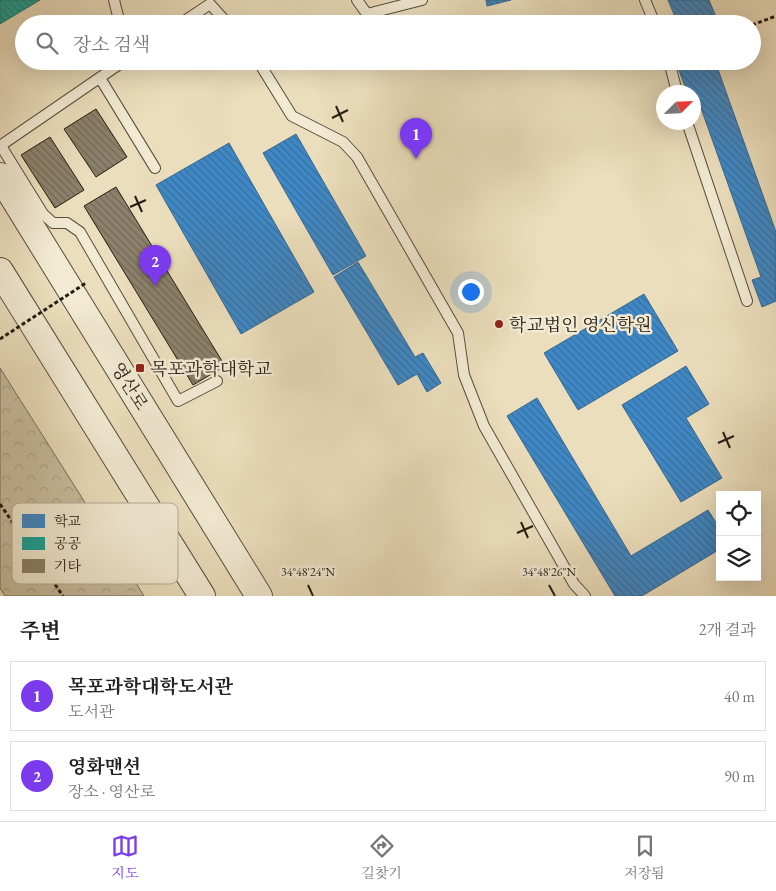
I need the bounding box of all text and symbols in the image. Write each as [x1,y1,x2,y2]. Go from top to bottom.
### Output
search box [15,15,761,70]
icon: search [33,29,61,57]
text: 장소 검색 [73,32,150,57]
north arrow [656,85,701,130]
pin: 1 [400,118,432,159]
pin: 2 [139,245,171,286]
your location [458,279,484,305]
place label: 학교법인 영신학원 [509,313,652,336]
marker: 학교법인 영신학원 [493,318,505,330]
place label: 목포과학대학교 [150,357,272,380]
street label: 영산로 [106,358,154,414]
marker: 목포과학대학교 [134,362,146,374]
map controls [716,491,761,581]
button: locate [716,491,761,536]
legend [12,503,178,584]
text: 학교 [54,512,82,530]
text: 공공 [54,534,82,552]
button: layers [716,536,761,581]
text: 기타 [54,557,82,575]
text: 34°48'24"N [281,564,335,580]
text: 34°48'26"N [522,564,576,580]
text: 주변 [20,617,61,644]
text: 2개 결과 [699,619,756,640]
text: 목포과학대학도서관 [68,674,233,699]
text: 1 [33,686,41,707]
text: 40 m [724,686,755,707]
text: 도서관 [68,701,114,722]
text: 영화맨션 [68,754,141,779]
text: 2 [33,766,41,787]
text: 90 m [724,766,755,787]
text: 장소 · 영산로 [68,781,155,802]
tab: 지도 [111,832,139,882]
tab: 길찾기 [361,832,402,882]
tab: 저장됨 [624,832,665,882]

